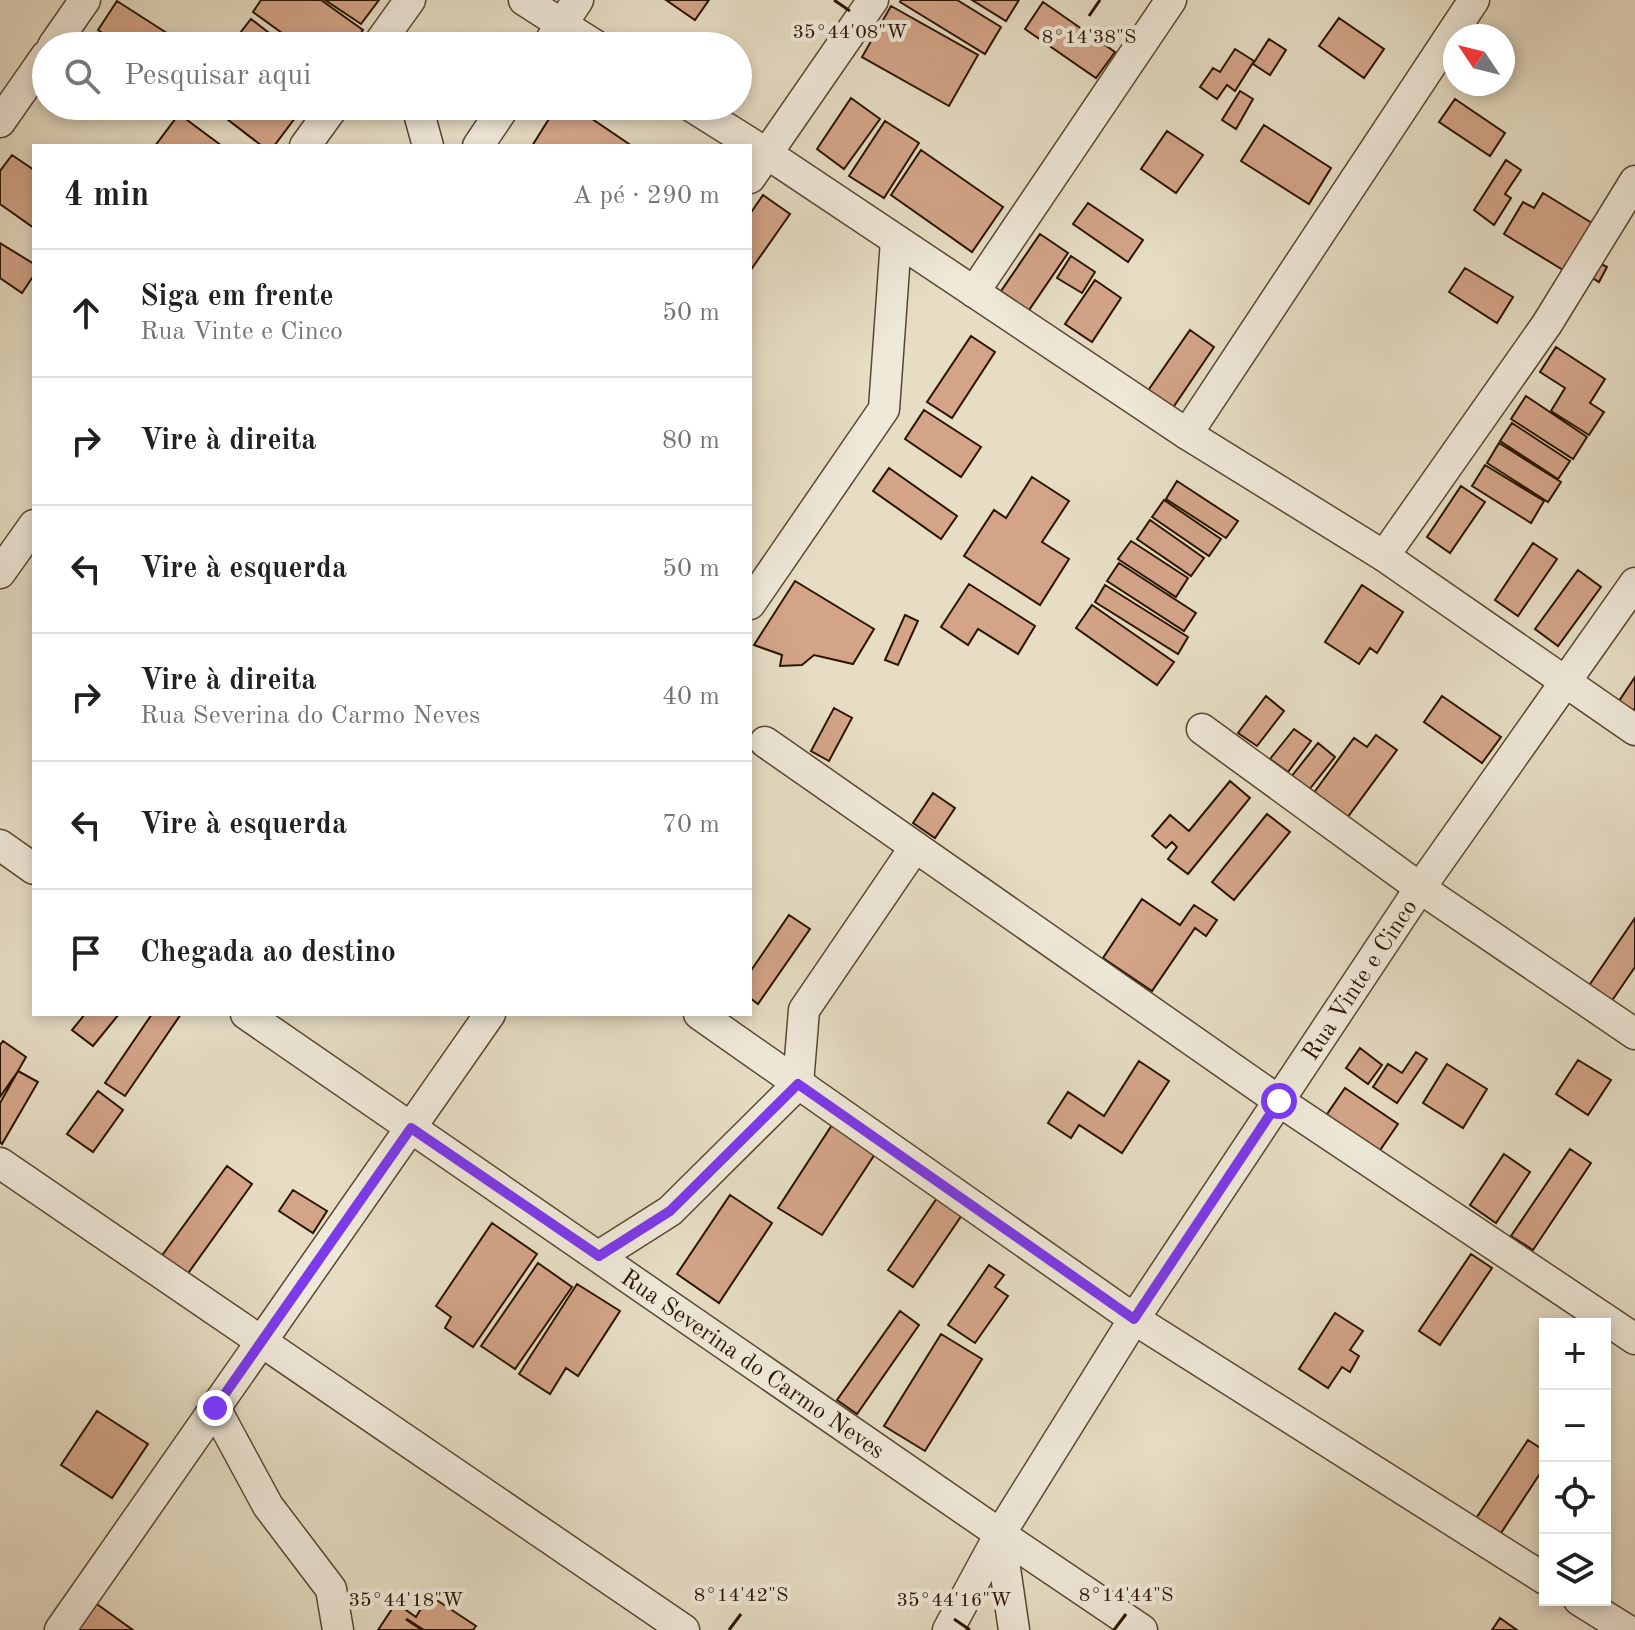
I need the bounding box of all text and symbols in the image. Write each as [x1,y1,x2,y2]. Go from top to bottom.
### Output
text: 35°44'08"W [792,23,908,43]
north arrow [1443,24,1515,96]
text: 8°14'38"S [1042,28,1136,48]
search box [32,32,752,120]
icon: search [60,54,104,98]
text: Pesquisar aqui [124,61,311,91]
text: 4 min [64,179,149,213]
text: A pé · 290 m [572,183,720,209]
text: Siga em frente [140,282,334,312]
icon: ahead [64,291,108,335]
text: 50 m [662,300,720,326]
text: Rua Vinte e Cinco [140,319,343,345]
icon: right [64,419,108,463]
text: Vire à direita [140,426,317,456]
text: 80 m [662,428,720,454]
icon: left [64,547,108,591]
text: Vire à esquerda [140,554,347,584]
text: 50 m [662,556,720,582]
text: Vire à direita [140,666,317,696]
icon: right [64,675,108,719]
text: 40 m [662,684,720,710]
text: Rua Severina do Carmo Neves [140,703,480,729]
icon: left [64,803,108,847]
text: Vire à esquerda [140,810,347,840]
text: 70 m [662,812,720,838]
street label: Rua Vinte e Cinco [1299,896,1423,1065]
icon: arrive [64,931,108,975]
text: Chegada ao destino [140,938,396,968]
route start [1261,1083,1297,1119]
street label: Rua Severina do Carmo Neves [616,1266,888,1464]
map controls [1539,1318,1611,1606]
button: + [1539,1318,1611,1390]
route end [197,1390,233,1426]
button: − [1539,1390,1611,1462]
button: locate [1539,1462,1611,1534]
button: layers [1539,1534,1611,1606]
text: 8°14'42"S [694,1586,788,1606]
text: 8°14'44"S [1079,1586,1173,1606]
text: 35°44'18"W [348,1591,464,1611]
text: 35°44'16"W [896,1591,1012,1611]

